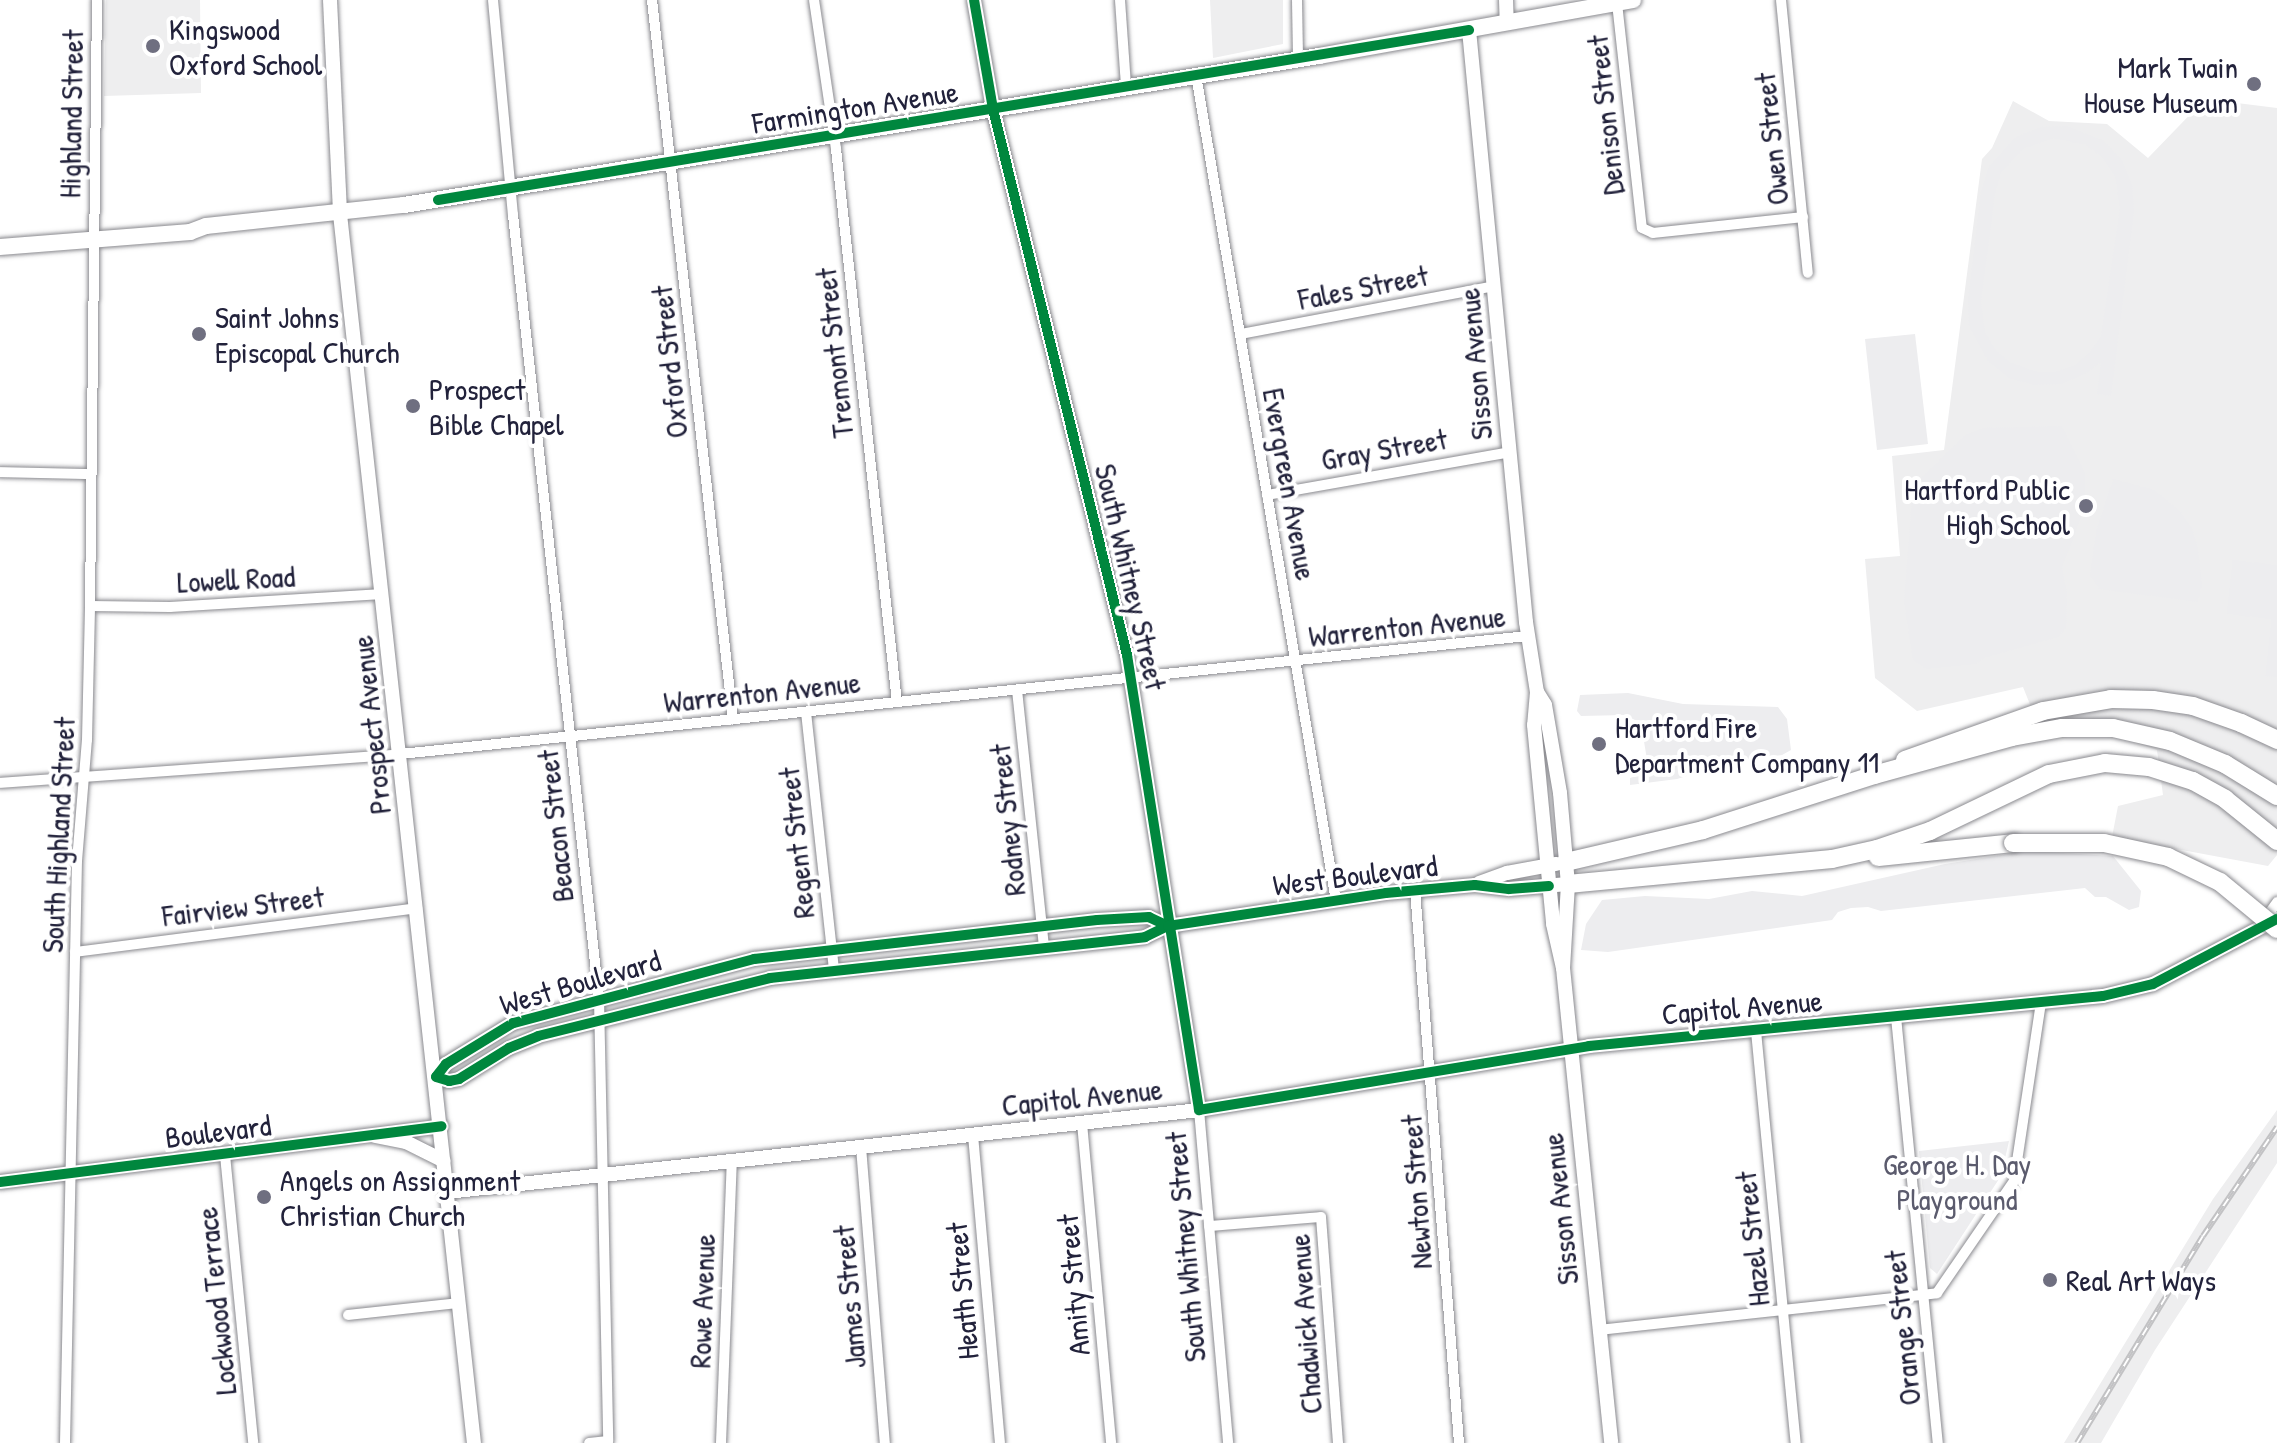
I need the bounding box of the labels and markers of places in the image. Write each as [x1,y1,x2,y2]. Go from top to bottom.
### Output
place label: Kingswood Oxford School [169,11,322,82]
marker: Kingswood Oxford School [144,37,162,55]
place label: Mark Twain House Museum [2084,49,2238,120]
marker: Mark Twain House Museum [2245,75,2263,93]
place label: Saint Johns Episcopal Church [215,299,399,370]
marker: Saint Johns Episcopal Church [190,325,208,343]
place label: Prospect Bible Chapel [429,371,564,442]
marker: Prospect Bible Chapel [404,397,422,415]
place label: Hartford Public High School [1904,471,2070,542]
marker: Hartford Public High School [2077,497,2095,515]
place label: Hartford Fire Department Company 11 [1615,709,1879,780]
marker: Hartford Fire Department Company 11 [1590,735,1608,753]
place label: Angels on Assignment Christian Church [280,1162,520,1232]
marker: Angels on Assignment Christian Church [255,1188,273,1206]
place label: Real Art Ways [2066,1262,2216,1298]
marker: Real Art Ways [2041,1271,2059,1289]

